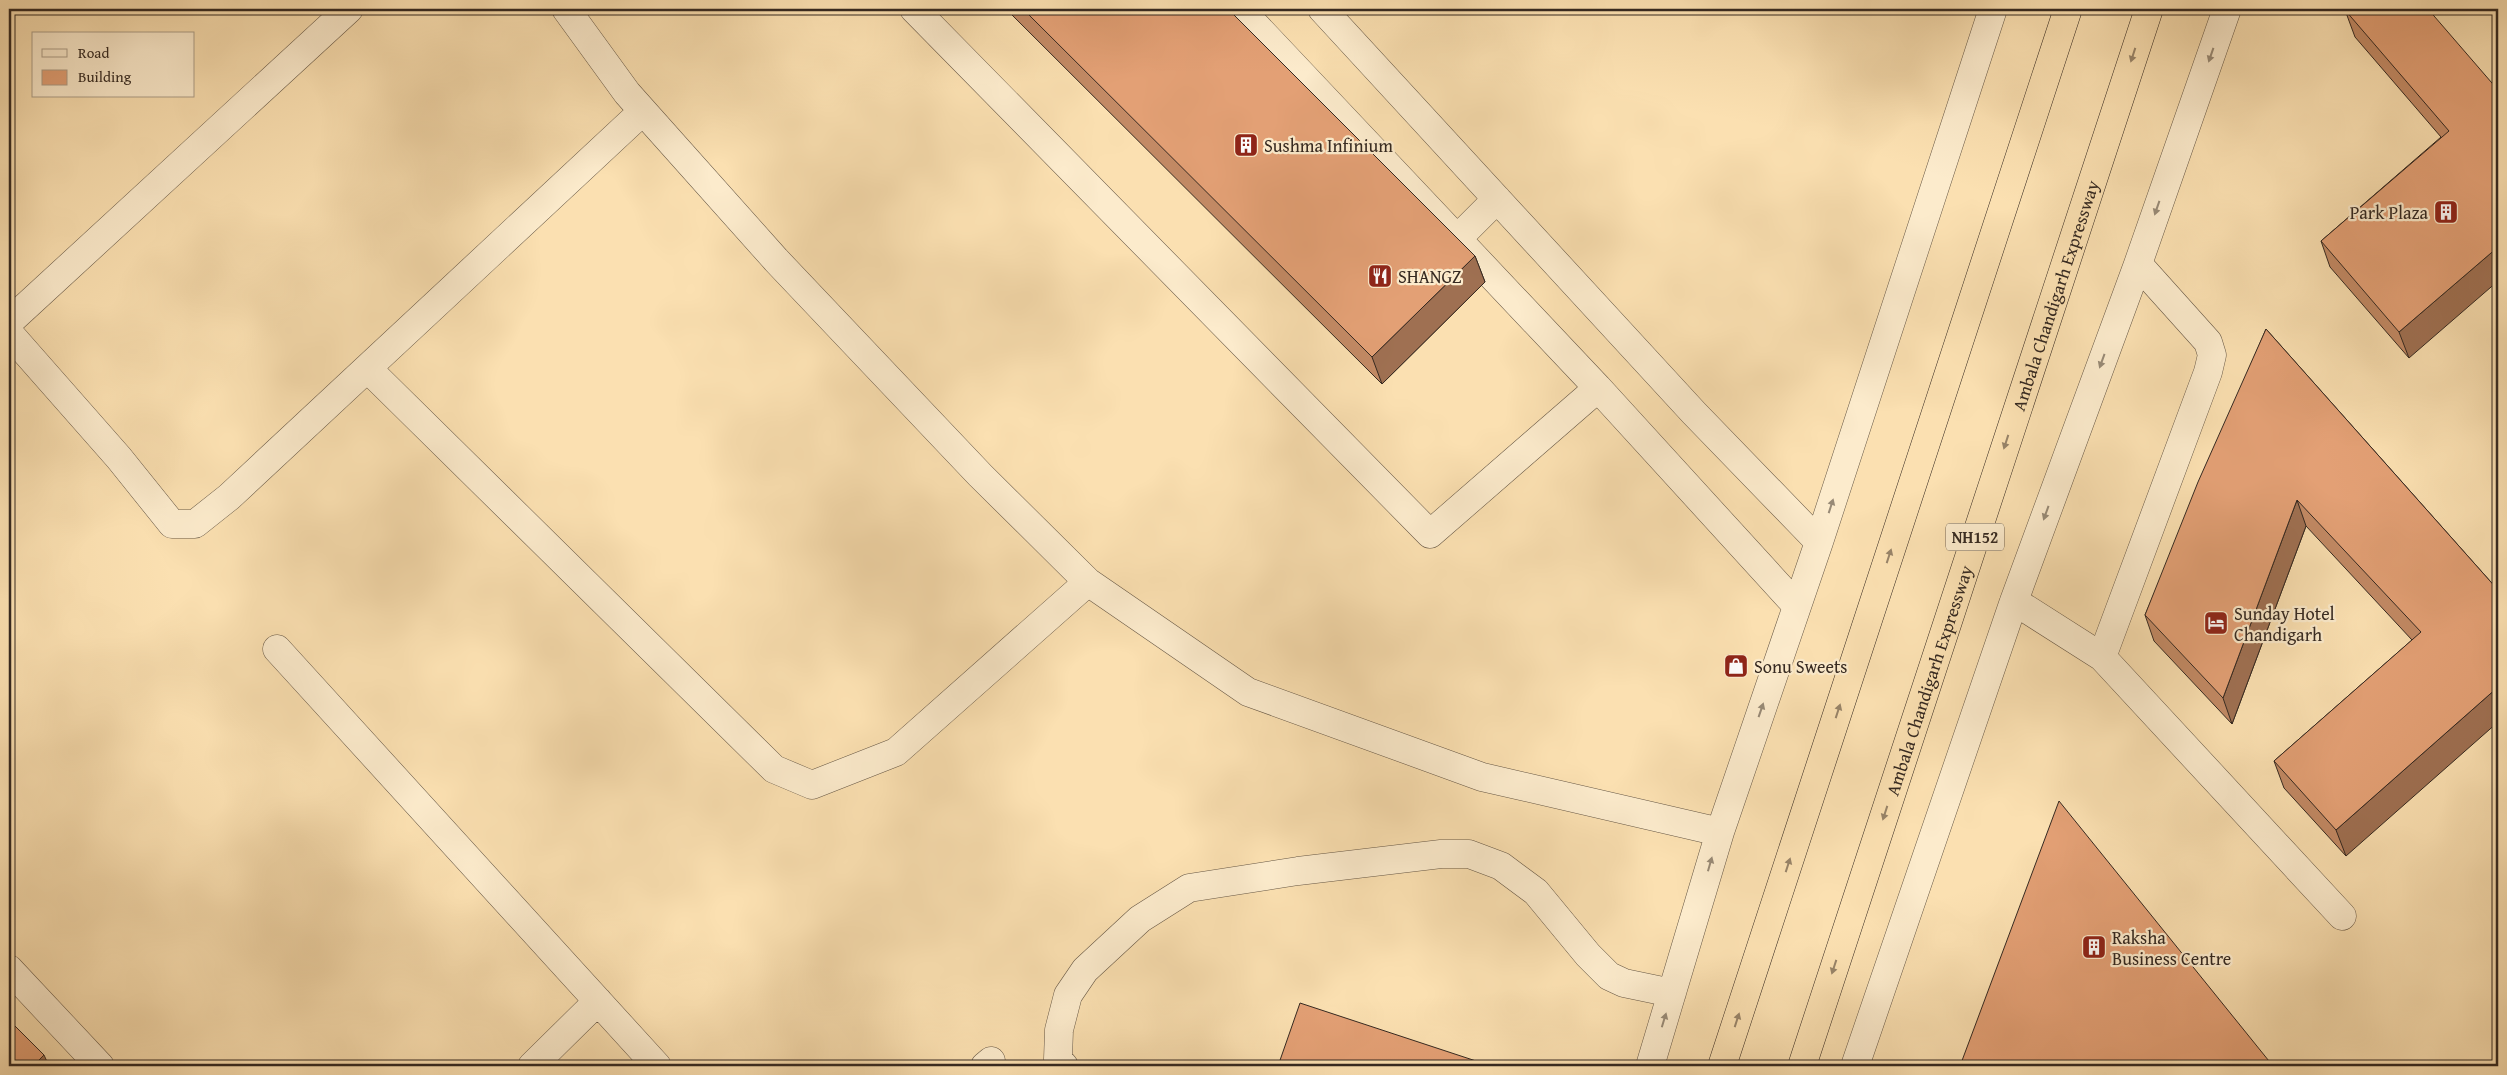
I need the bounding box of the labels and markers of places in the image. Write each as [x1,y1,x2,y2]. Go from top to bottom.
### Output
building icon: Sushma Infinium [1233,132,1259,158]
place label: Sushma Infinium [1264,132,1393,159]
place label: Park Plaza [2350,199,2428,226]
building icon: Park Plaza [2433,199,2459,225]
restaurant icon: SHANGZ [1367,263,1393,289]
place label: SHANGZ [1398,263,1462,290]
place label: Sunday Hotel Chandigarh [2234,600,2335,648]
hotel icon: Sunday Hotel Chandigarh [2203,610,2229,636]
shop icon: Sonu Sweets [1723,653,1749,679]
place label: Sonu Sweets [1754,653,1847,680]
place label: Raksha Business Centre [2112,924,2231,972]
building icon: Raksha Business Centre [2081,934,2107,960]

